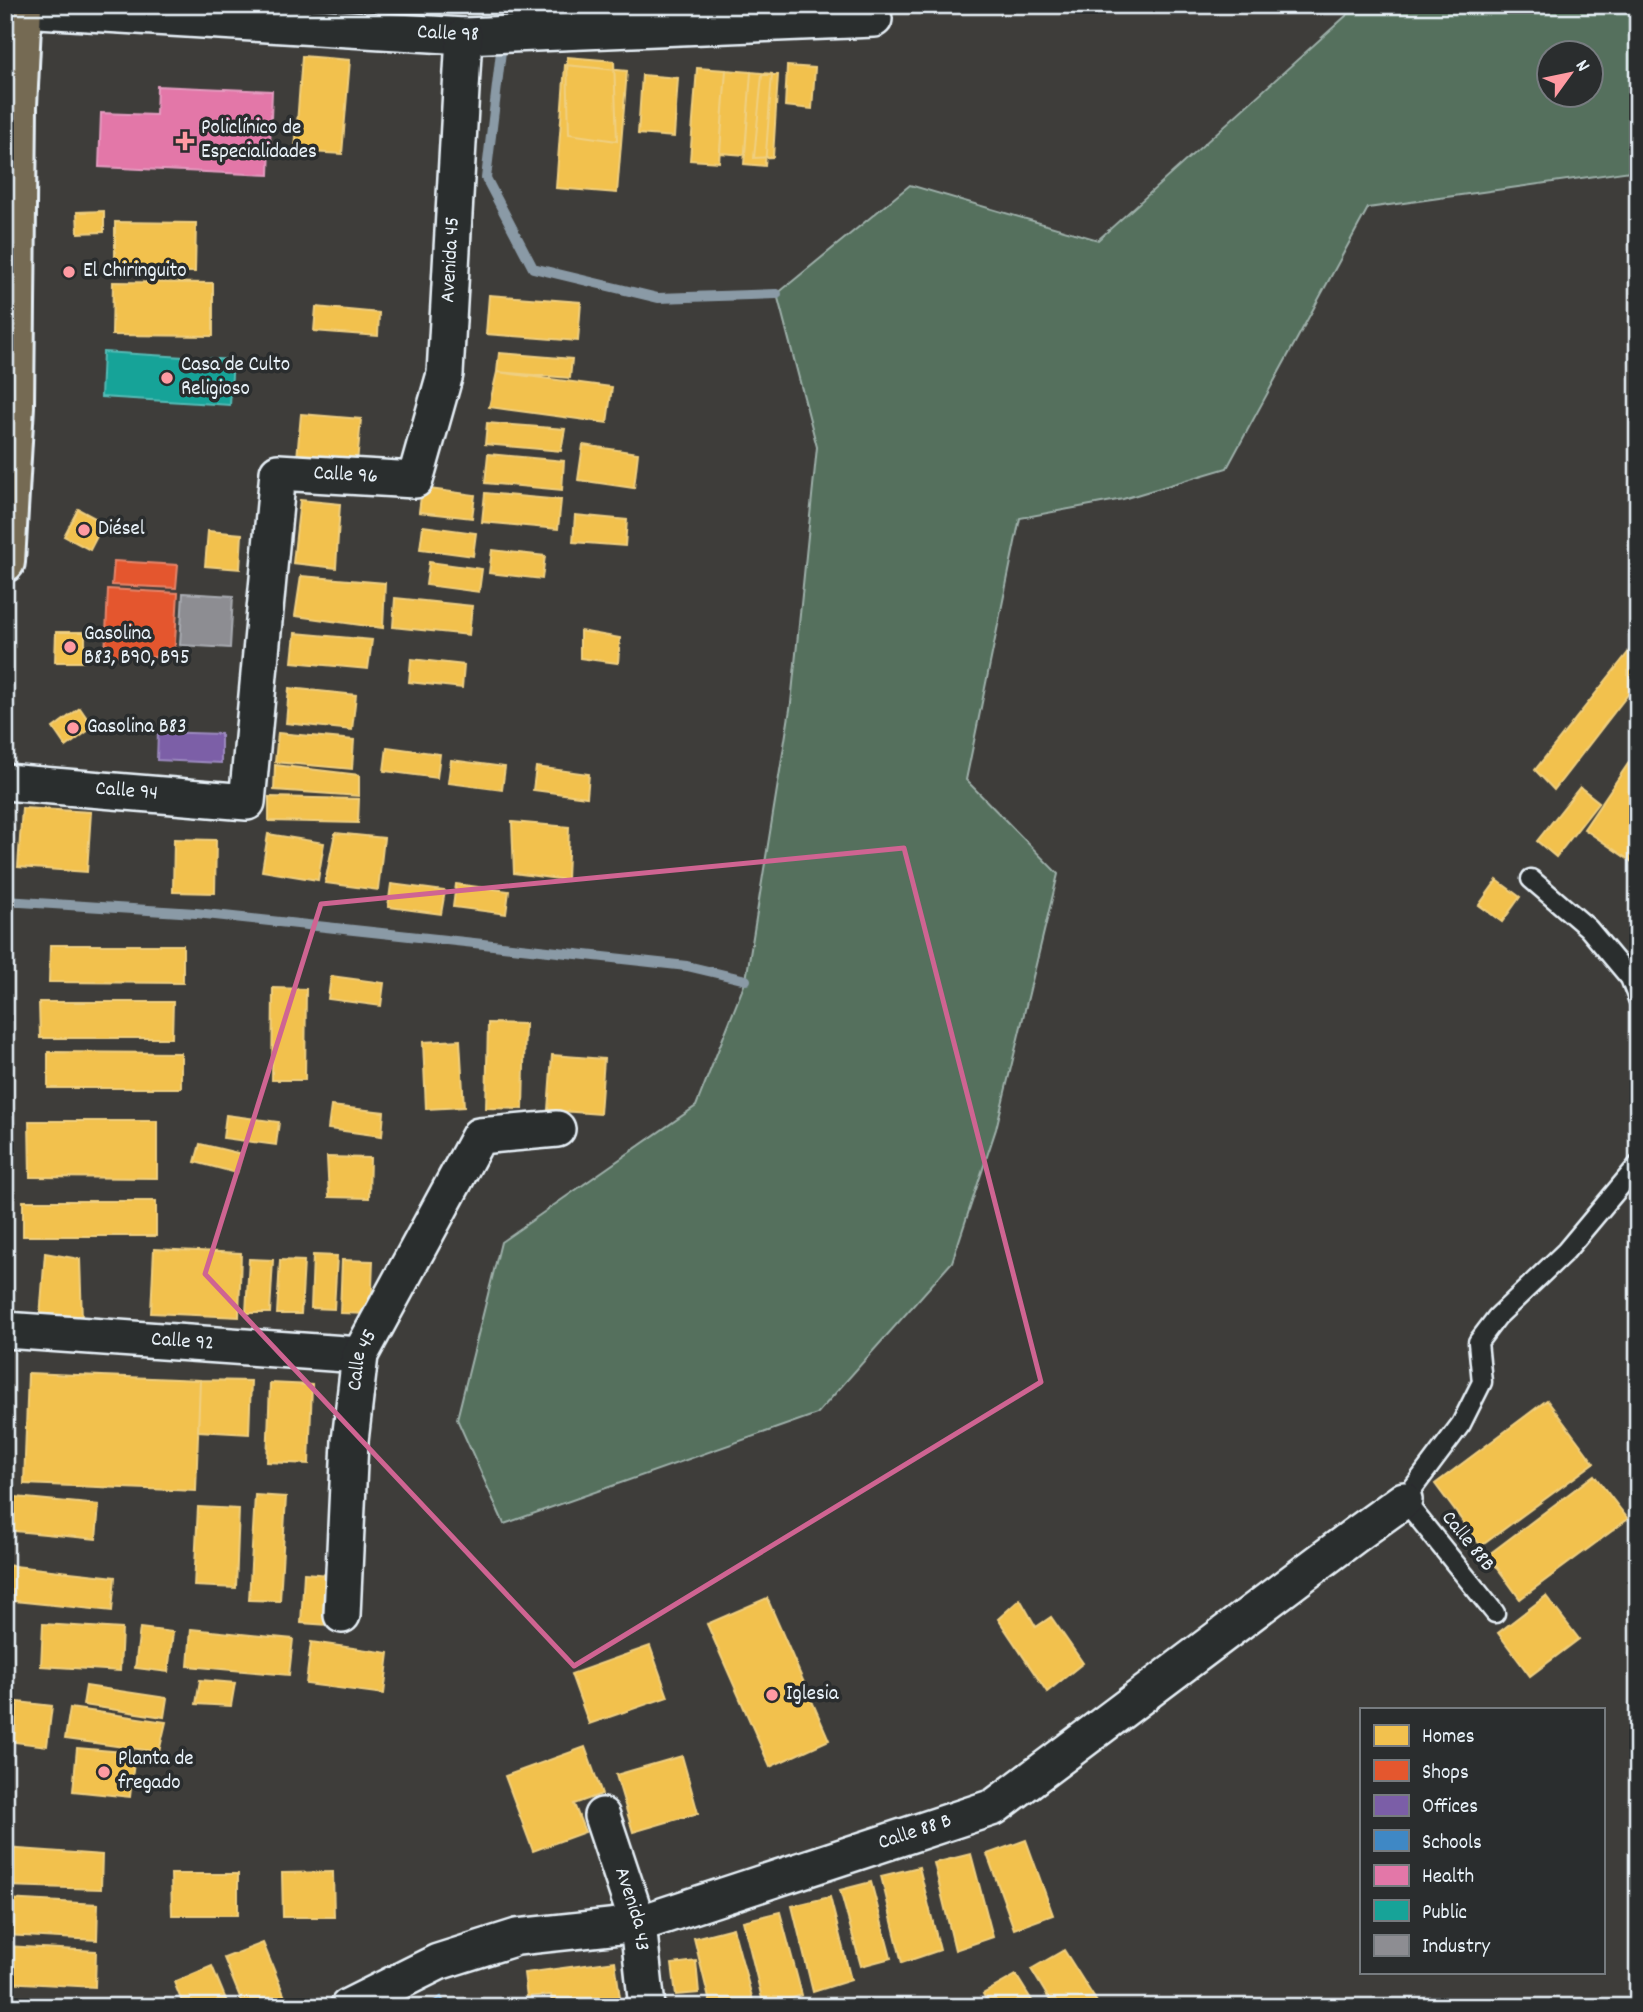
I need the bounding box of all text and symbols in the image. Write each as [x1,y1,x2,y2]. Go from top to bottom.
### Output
street label: Calle 98 [416,18,480,51]
north arrow [1534,38,1604,108]
text: N [1567,55,1595,78]
place label: Policlínico de Especialidades [201,114,317,168]
marker: Policlínico de Especialidades [175,131,195,151]
street label: Avenida 45 [434,216,469,304]
place label: El Chiringuito [83,257,187,287]
marker: El Chiringuito [61,264,77,280]
place label: Casa de Culto Religioso [181,351,290,405]
marker: Casa de Culto Religioso [159,370,175,386]
street label: Calle 96 [313,459,379,493]
place label: Diésel [98,515,145,545]
marker: Diésel [76,522,92,538]
place label: Gasolina B83, B90, B95 [84,620,190,674]
marker: Gasolina B83, B90, B95 [62,639,78,655]
place label: Gasolina B83 [87,713,187,743]
marker: Gasolina B83 [65,720,81,736]
street label: Calle 94 [94,775,159,810]
street label: Calle 45 [341,1324,386,1393]
street label: Calle 92 [150,1325,215,1360]
street label: Calle 88B [1433,1505,1501,1579]
place label: Iglesia [786,1680,840,1710]
marker: Iglesia [764,1687,780,1703]
legend [1360,1708,1604,1974]
text: Homes [1422,1723,1475,1753]
place label: Planta de fregado [118,1745,194,1799]
text: Shops [1422,1759,1469,1789]
marker: Planta de fregado [96,1764,112,1780]
text: Offices [1422,1793,1478,1823]
street label: Calle 88 B [874,1807,956,1859]
text: Schools [1422,1829,1482,1859]
text: Health [1422,1863,1474,1893]
street label: Avenida 43 [605,1864,656,1952]
text: Public [1422,1899,1467,1929]
text: Industry [1422,1933,1490,1963]

